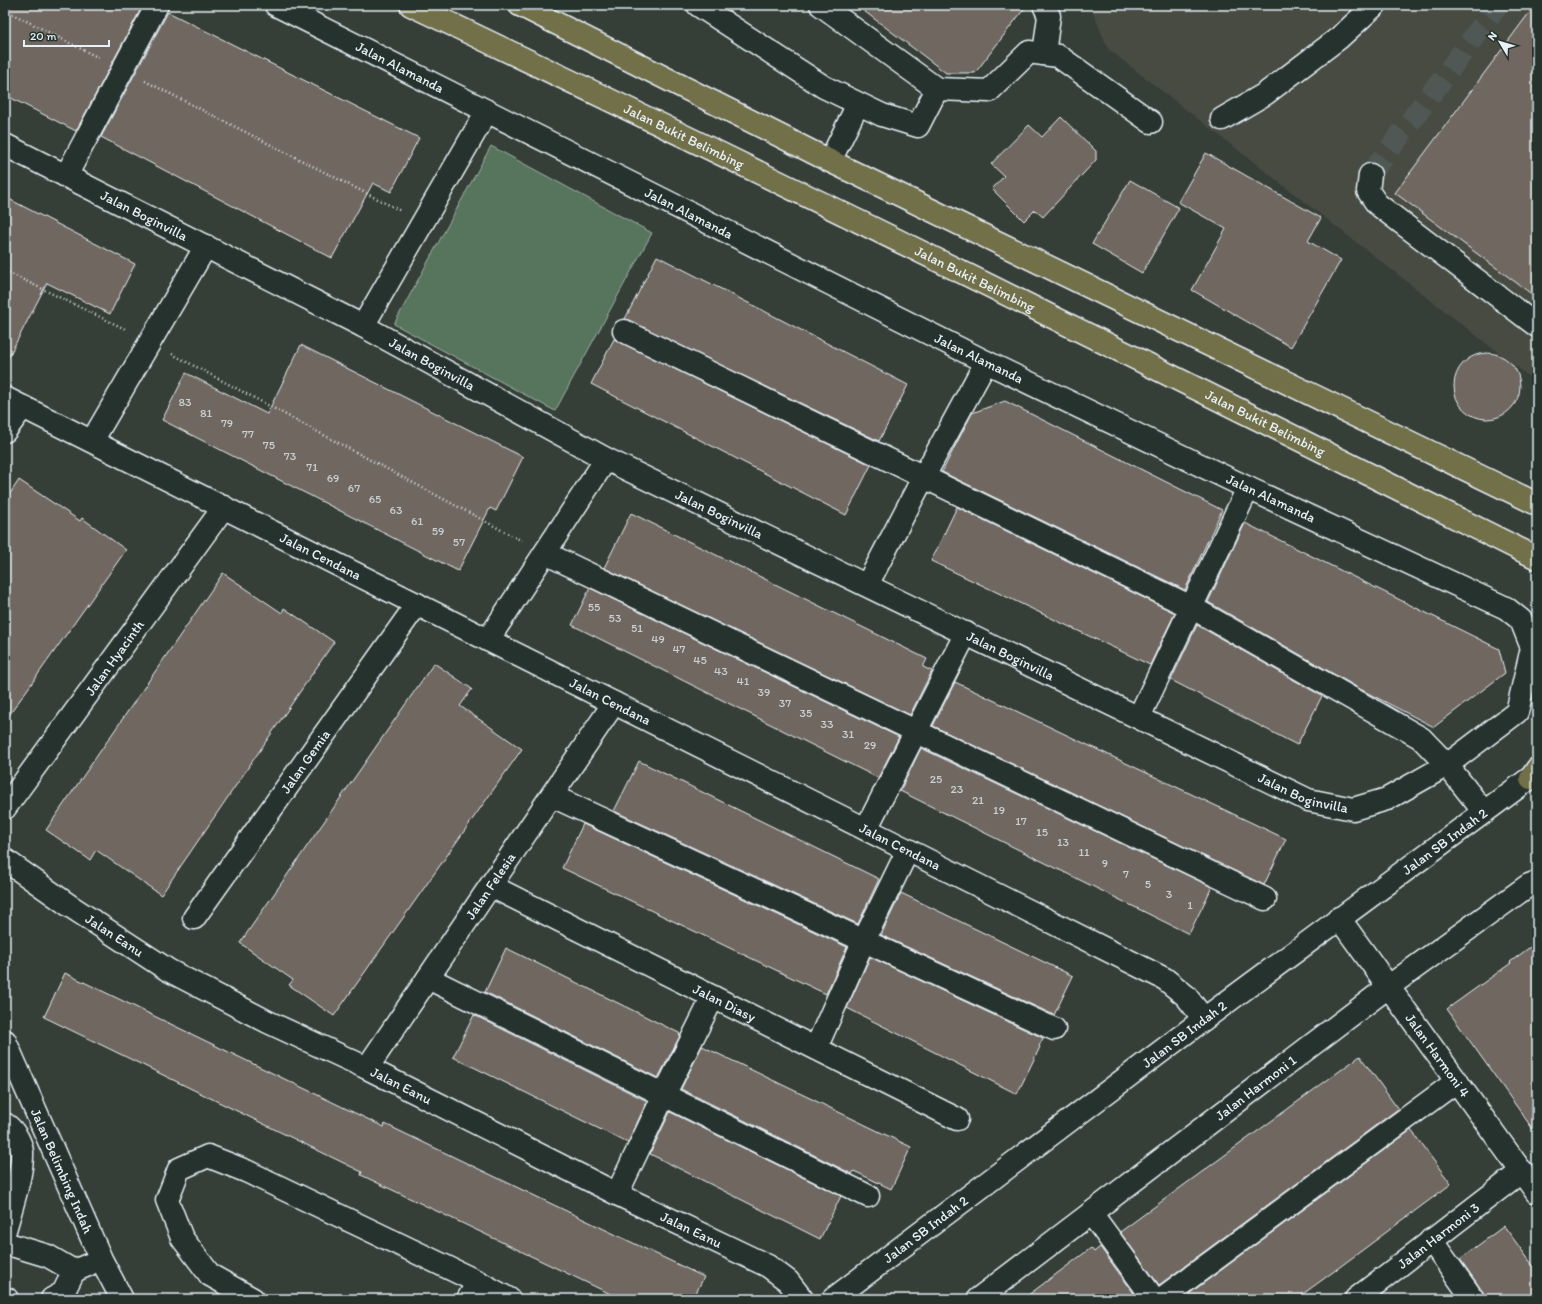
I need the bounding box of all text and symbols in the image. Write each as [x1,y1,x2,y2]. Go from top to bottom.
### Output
scale bar [24,22,109,48]
north arrow [1480,22,1520,62]
text: 20 m [30,29,57,43]
text: N [1485,29,1500,43]
street label: Jalan Alamanda [353,38,447,97]
street label: Jalan Bukit Belimbing [621,100,748,173]
street label: Jalan Alamanda [642,184,736,243]
street label: Jalan Boginvilla [98,187,191,245]
street label: Jalan Bukit Belimbing [912,242,1039,316]
street label: Jalan Alamanda [932,330,1026,387]
street label: Jalan Boginvilla [386,334,478,395]
street label: Jalan Bukit Belimbing [1202,386,1329,461]
house number: 83 [178,395,192,409]
house number: 81 [200,406,212,420]
house number: 79 [221,416,233,430]
house number: 77 [242,427,254,441]
house number: 75 [263,438,275,452]
house number: 73 [284,449,297,463]
house number: 71 [306,460,318,474]
street label: Jalan Alamanda [1223,470,1318,527]
house number: 69 [327,471,339,485]
house number: 67 [348,481,360,495]
street label: Jalan Boginvilla [672,486,766,543]
house number: 65 [369,492,381,506]
house number: 63 [390,503,403,517]
house number: 61 [411,514,423,528]
house number: 59 [432,524,444,538]
street label: Jalan Cendana [277,529,364,584]
house number: 57 [453,535,465,549]
house number: 55 [588,600,600,614]
house number: 53 [609,611,622,625]
street label: Jalan Hyacinth [82,616,148,699]
house number: 51 [631,621,643,635]
street label: Jalan Boginvilla [964,628,1058,685]
house number: 49 [651,632,665,646]
house number: 47 [672,642,686,656]
house number: 45 [693,653,707,667]
house number: 43 [714,664,728,678]
street label: Jalan Cendana [567,674,654,729]
house number: 41 [737,674,750,688]
house number: 39 [758,685,770,699]
house number: 37 [779,696,791,710]
house number: 35 [800,706,812,720]
house number: 33 [820,717,834,731]
street label: Jalan Gemia [277,727,334,797]
house number: 31 [842,727,854,741]
house number: 29 [864,738,876,752]
street label: Jalan Boginvilla [1255,769,1351,817]
house number: 25 [930,772,942,786]
house number: 23 [951,782,964,796]
house number: 21 [972,793,984,807]
house number: 19 [993,803,1005,817]
street label: Jalan SB Indah 2 [1399,804,1491,879]
house number: 17 [1015,814,1027,828]
street label: Jalan Cendana [856,819,943,874]
house number: 15 [1036,825,1048,839]
house number: 13 [1057,835,1070,849]
house number: 11 [1078,845,1090,859]
street label: Jalan Felesia [462,849,520,923]
house number: 9 [1102,856,1108,870]
house number: 7 [1123,867,1129,881]
house number: 5 [1145,877,1151,891]
house number: 3 [1166,887,1173,901]
house number: 1 [1187,898,1193,912]
street label: Jalan Eanu [82,910,147,961]
street label: Jalan Diasy [690,980,759,1026]
street label: Jalan SB Indah 2 [1139,997,1231,1072]
street label: Jalan Harmoni 4 [1401,1010,1474,1101]
street label: Jalan Harmoni 1 [1212,1051,1300,1124]
street label: Jalan Eanu [368,1063,435,1108]
street label: Jalan Belimbing Indah [27,1106,97,1237]
street label: Jalan SB Indah 2 [880,1192,972,1267]
street label: Jalan Harmoni 3 [1394,1199,1483,1273]
street label: Jalan Eanu [658,1208,725,1252]

